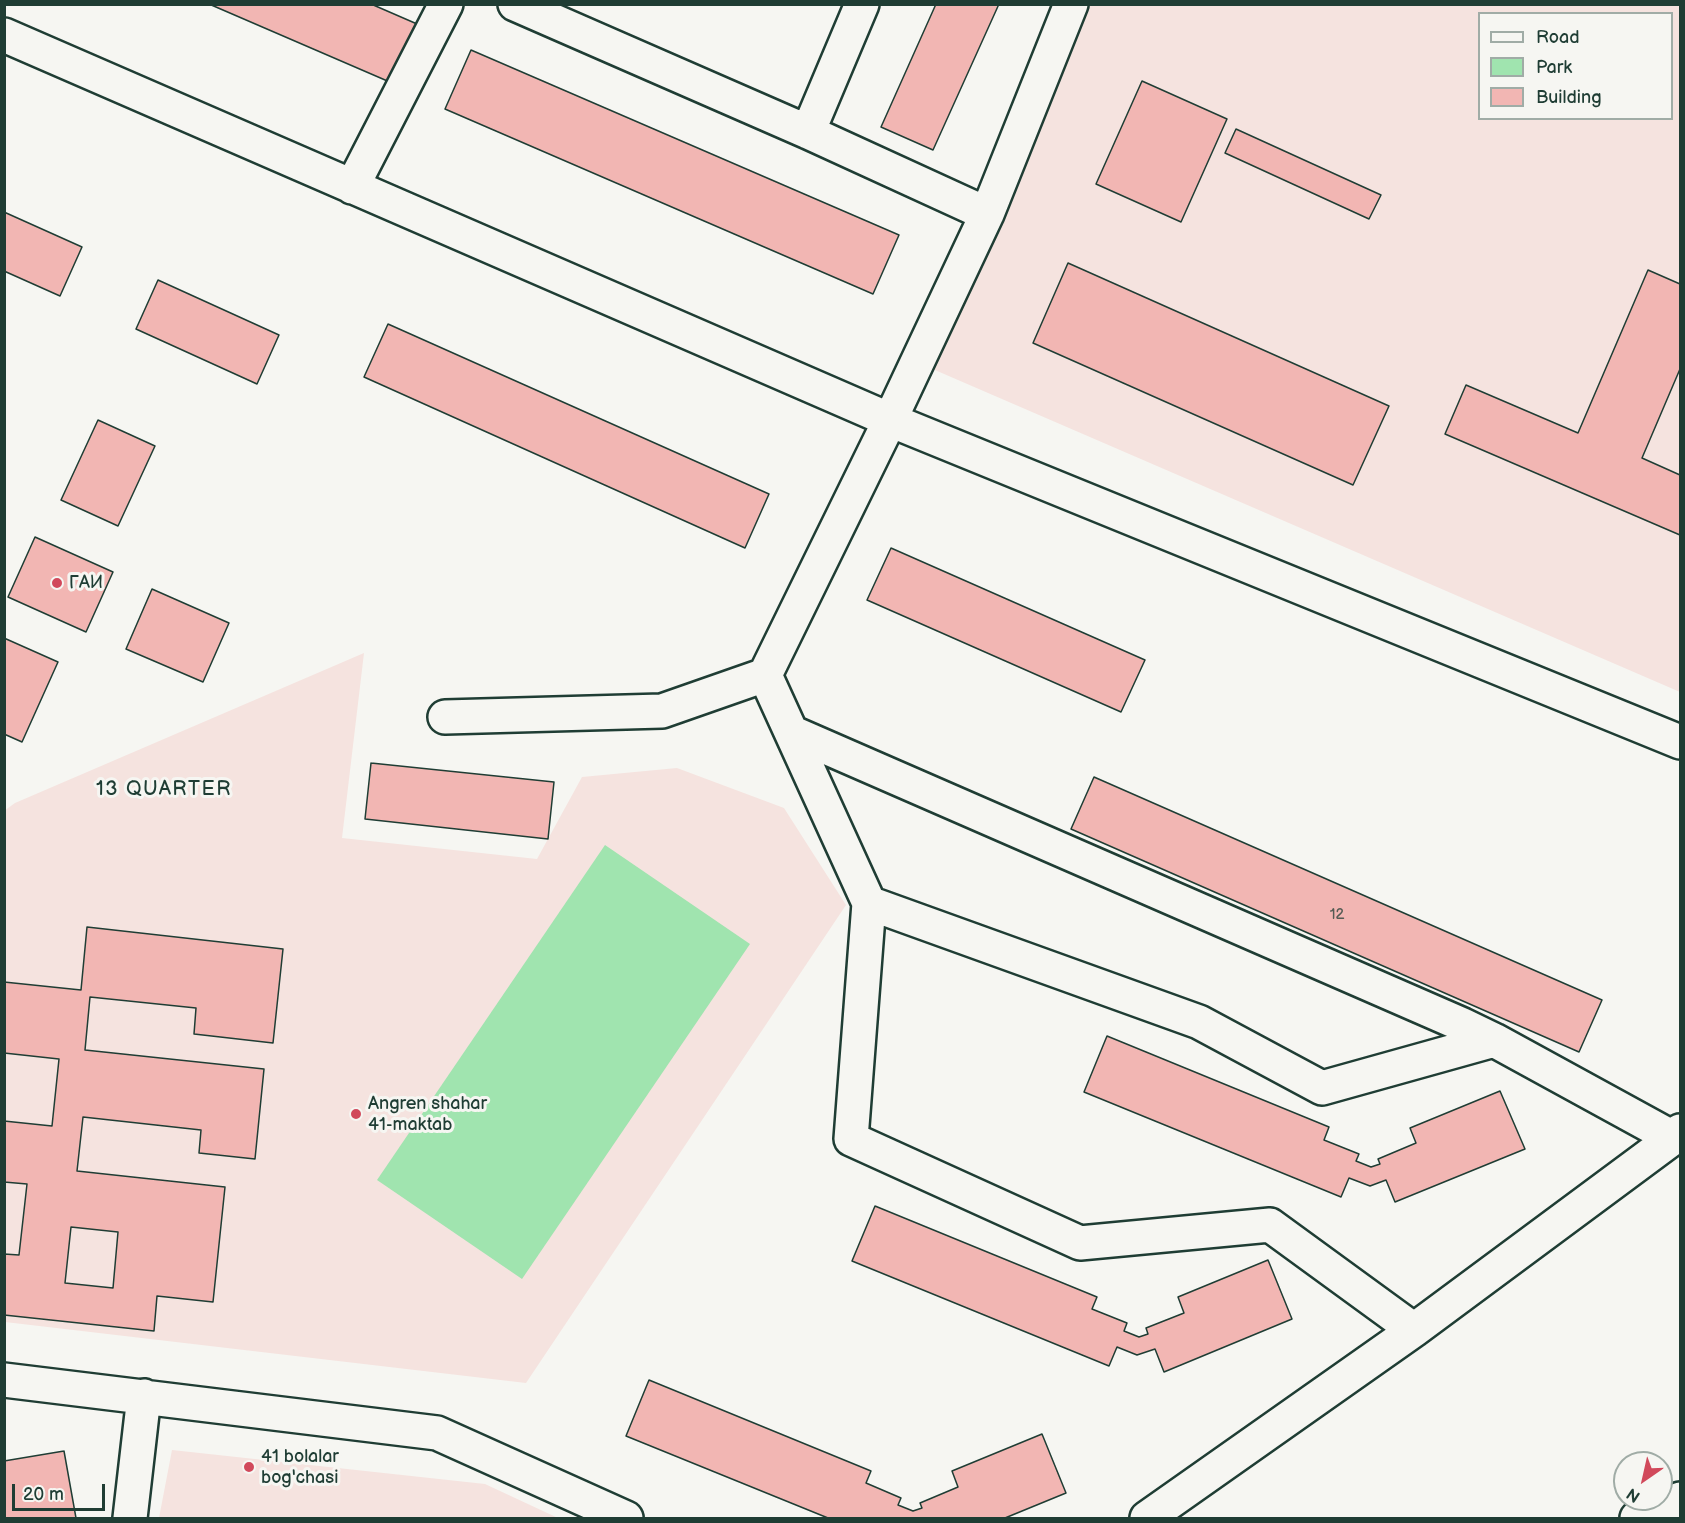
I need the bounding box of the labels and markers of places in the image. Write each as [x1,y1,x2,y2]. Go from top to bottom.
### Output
place label: ГАИ [69,572,103,594]
marker: ГАИ [50,576,64,590]
place label: Angren shahar 41-maktab [368,1093,487,1136]
marker: Angren shahar 41-maktab [349,1107,363,1121]
place label: 41 bolalar bog'chasi [261,1446,339,1488]
marker: 41 bolalar bog'chasi [242,1460,256,1474]

